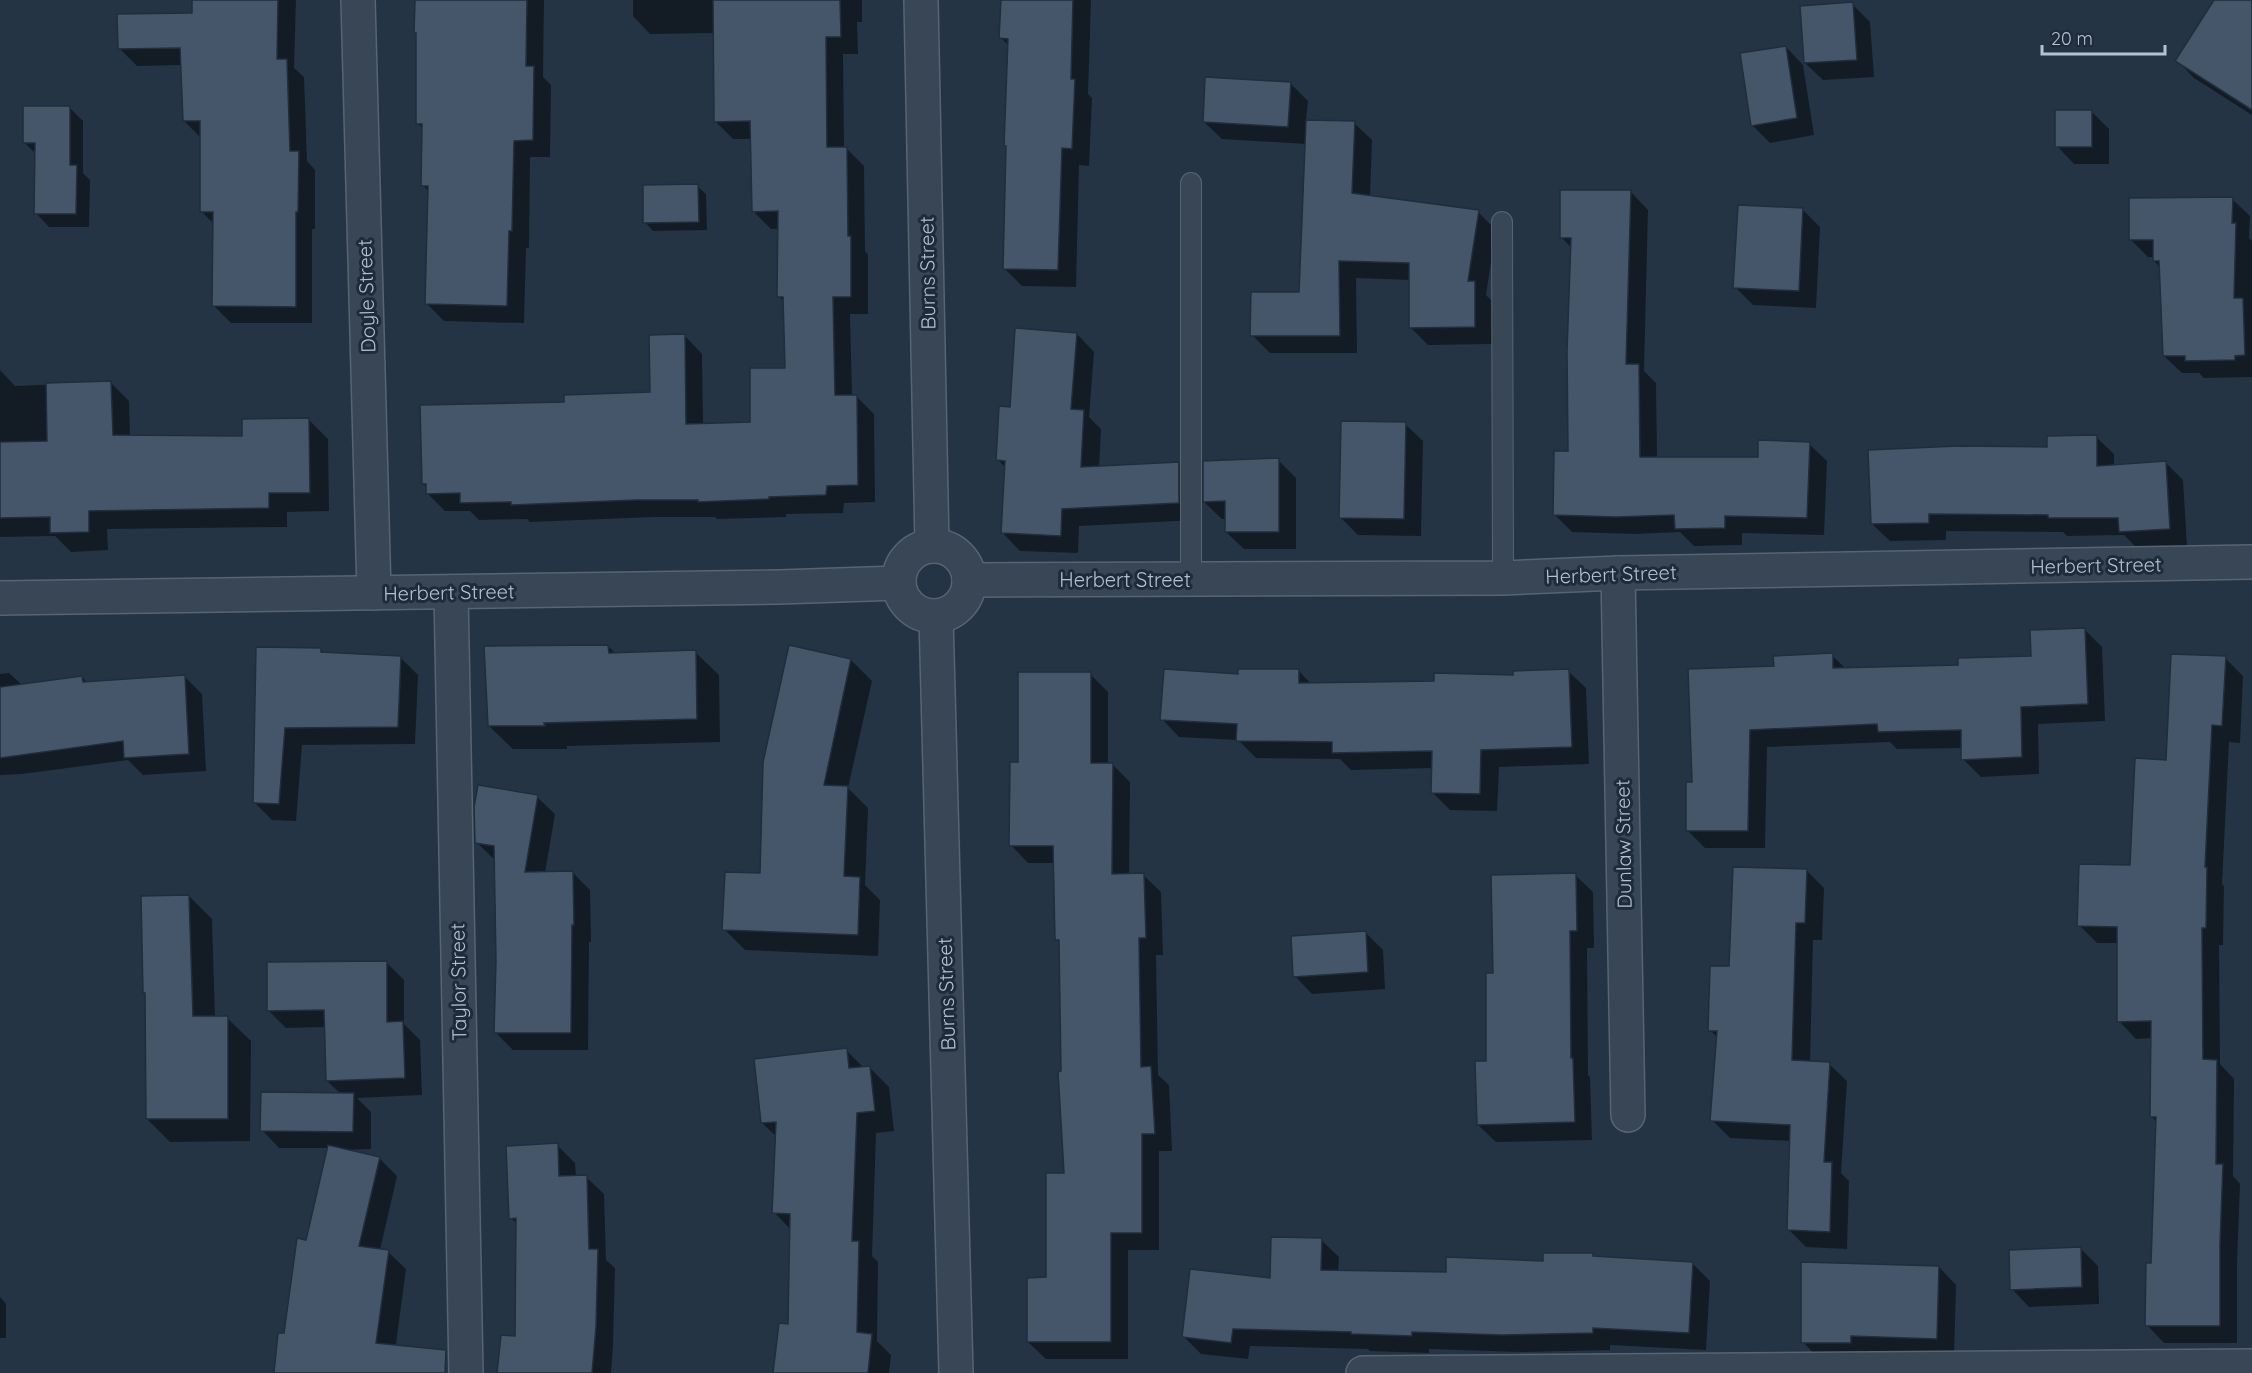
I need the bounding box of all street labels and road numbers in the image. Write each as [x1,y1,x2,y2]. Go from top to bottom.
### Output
street label: Burns Street [914,216,940,330]
street label: Doyle Street [352,238,380,353]
street label: Herbert Street [2030,551,2162,579]
street label: Herbert Street [1545,559,1677,589]
street label: Herbert Street [1059,567,1191,592]
street label: Herbert Street [383,578,515,606]
street label: Dunlaw Street [1609,779,1637,909]
street label: Taylor Street [444,923,472,1041]
street label: Burns Street [932,937,960,1051]

